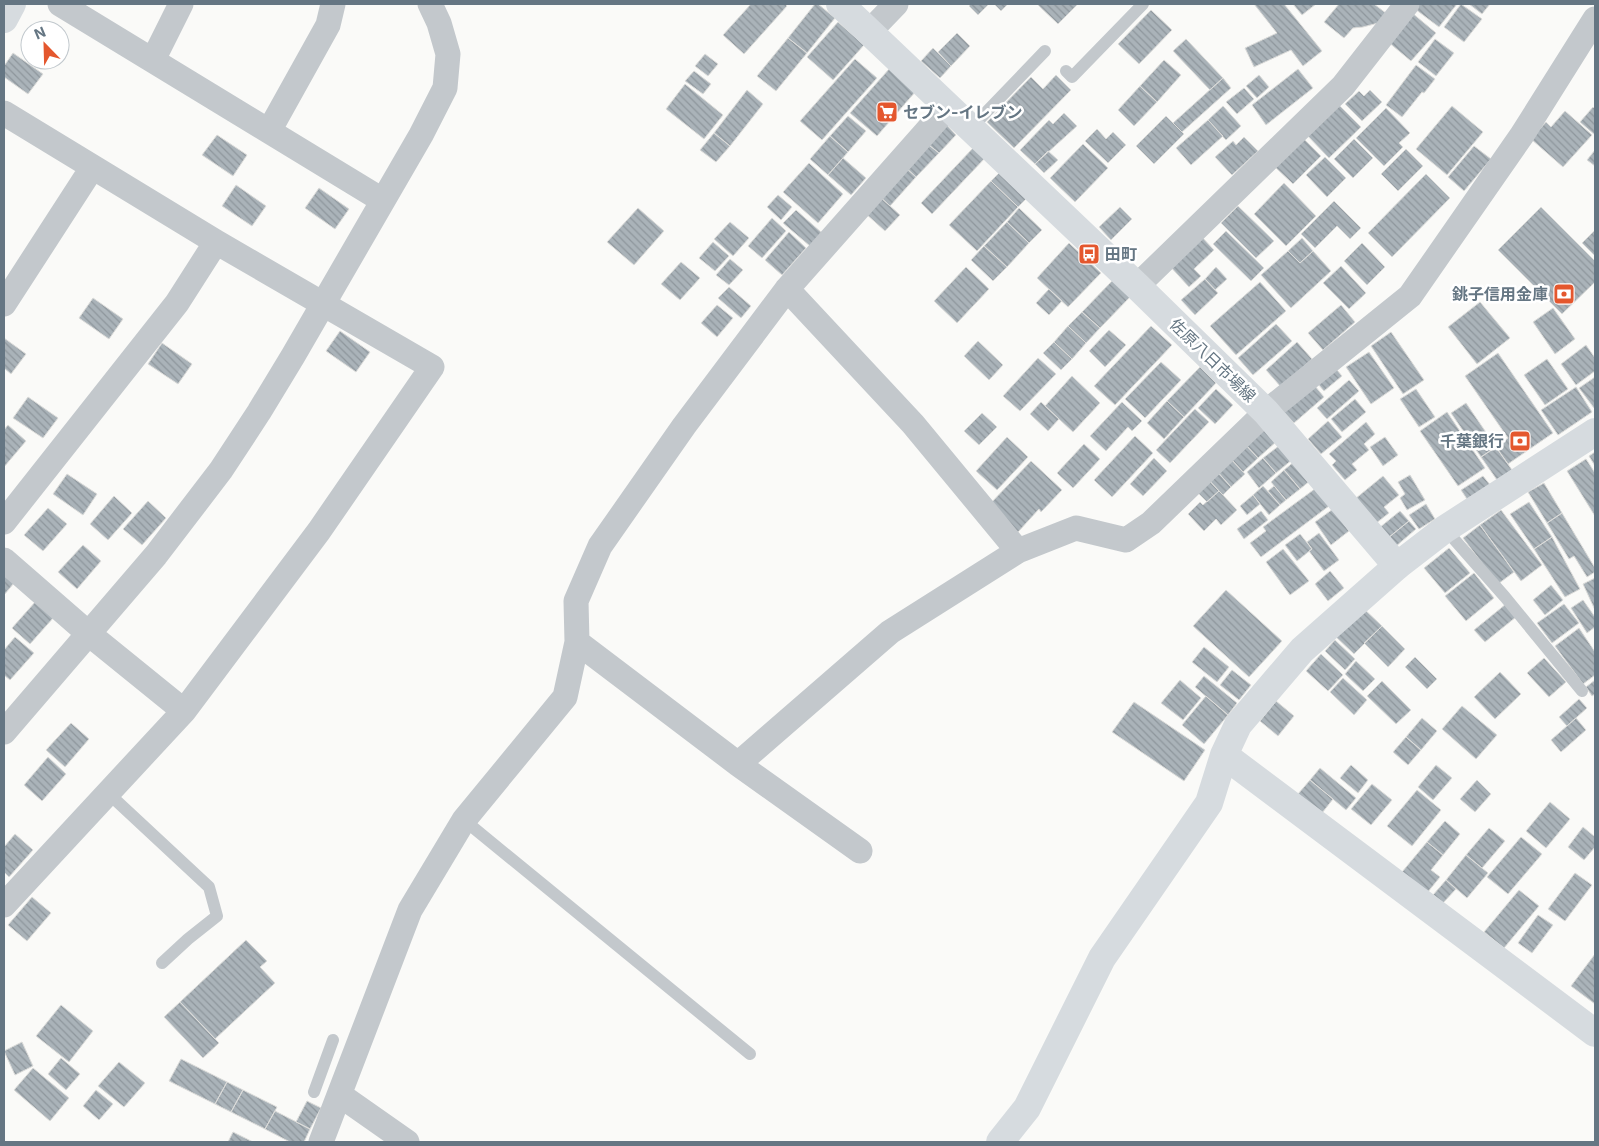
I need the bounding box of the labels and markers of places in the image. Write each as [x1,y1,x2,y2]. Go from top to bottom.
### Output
supermarket icon: セブン-イレブン [875,100,899,124]
place label: セブン-イレブン [903,102,1023,122]
bus stop icon: 田町 [1077,242,1101,266]
place label: 田町 [1105,244,1137,264]
bank icon: 銚子信用金庫 [1552,282,1576,306]
place label: 銚子信用金庫 [1452,284,1548,304]
bank icon: 千葉銀行 [1508,429,1532,453]
place label: 千葉銀行 [1440,431,1504,451]

